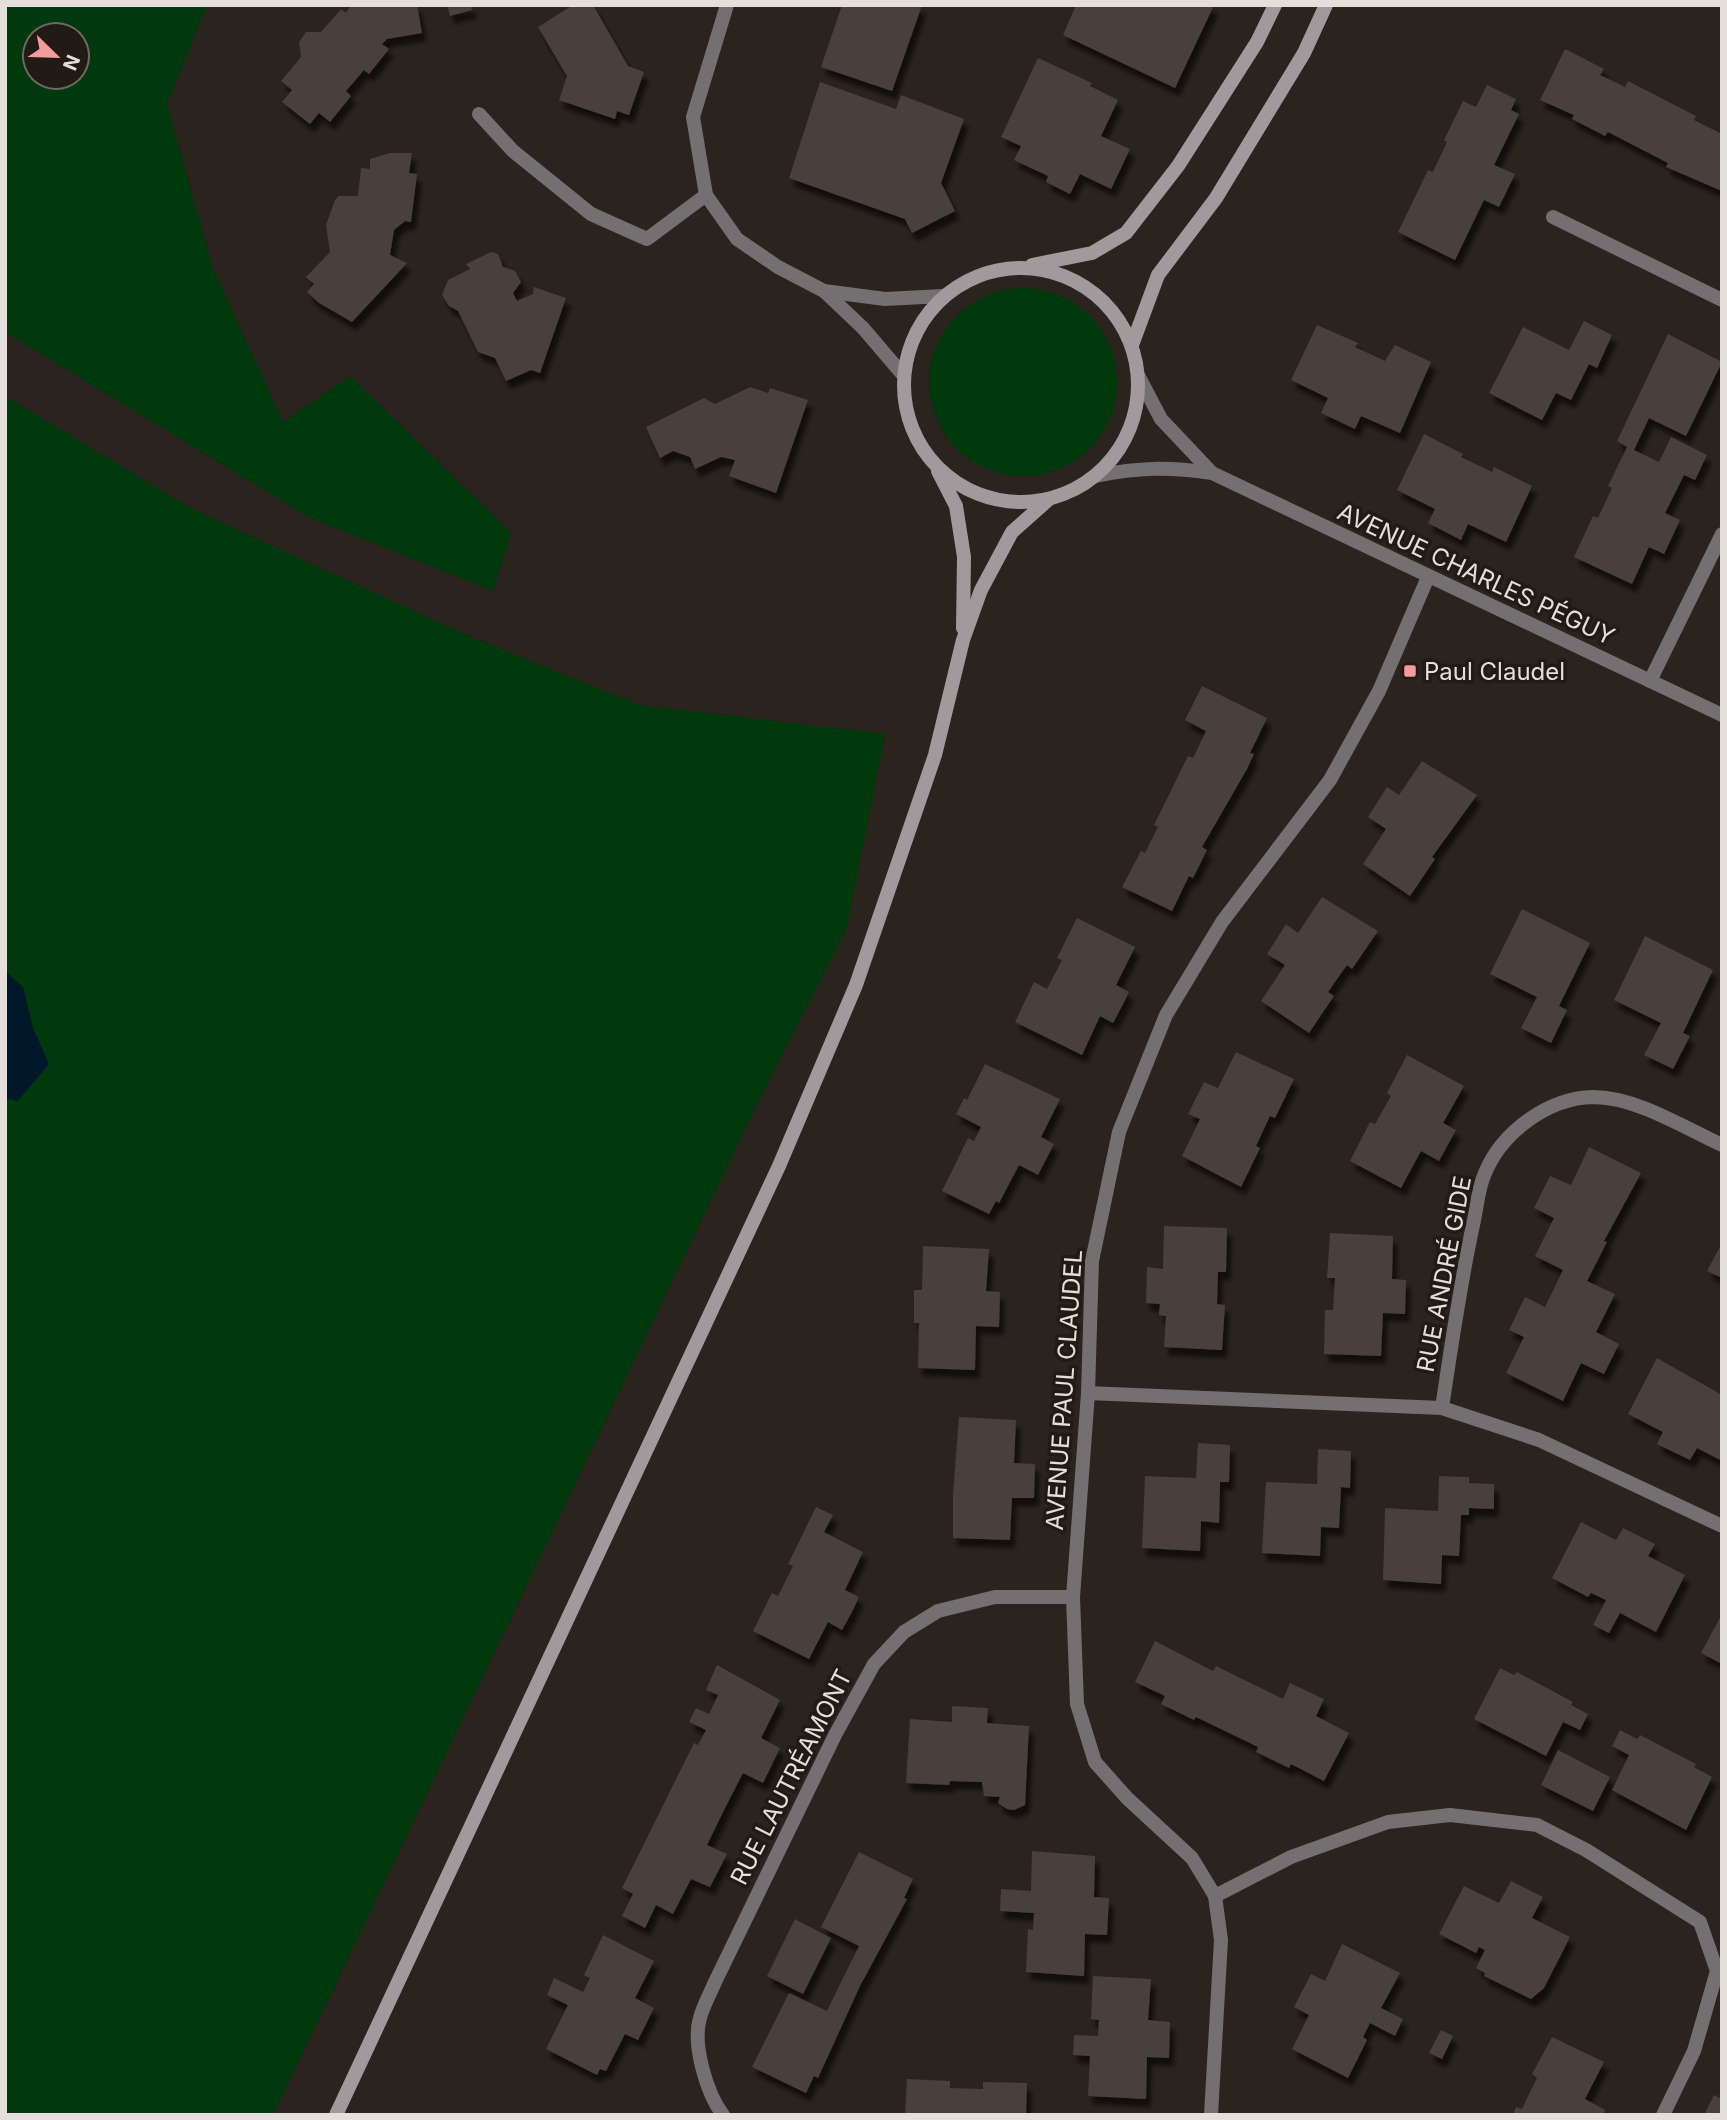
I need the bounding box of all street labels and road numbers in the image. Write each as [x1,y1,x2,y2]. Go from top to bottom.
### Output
street label: AVENUE CHARLES PÉGUY [1333,496,1620,651]
street label: RUE ANDRÉ GIDE [1410,1173,1477,1375]
street label: AVENUE PAUL CLAUDEL [1040,1249,1088,1531]
street label: RUE LAUTRÉAMONT [723,1664,858,1889]

